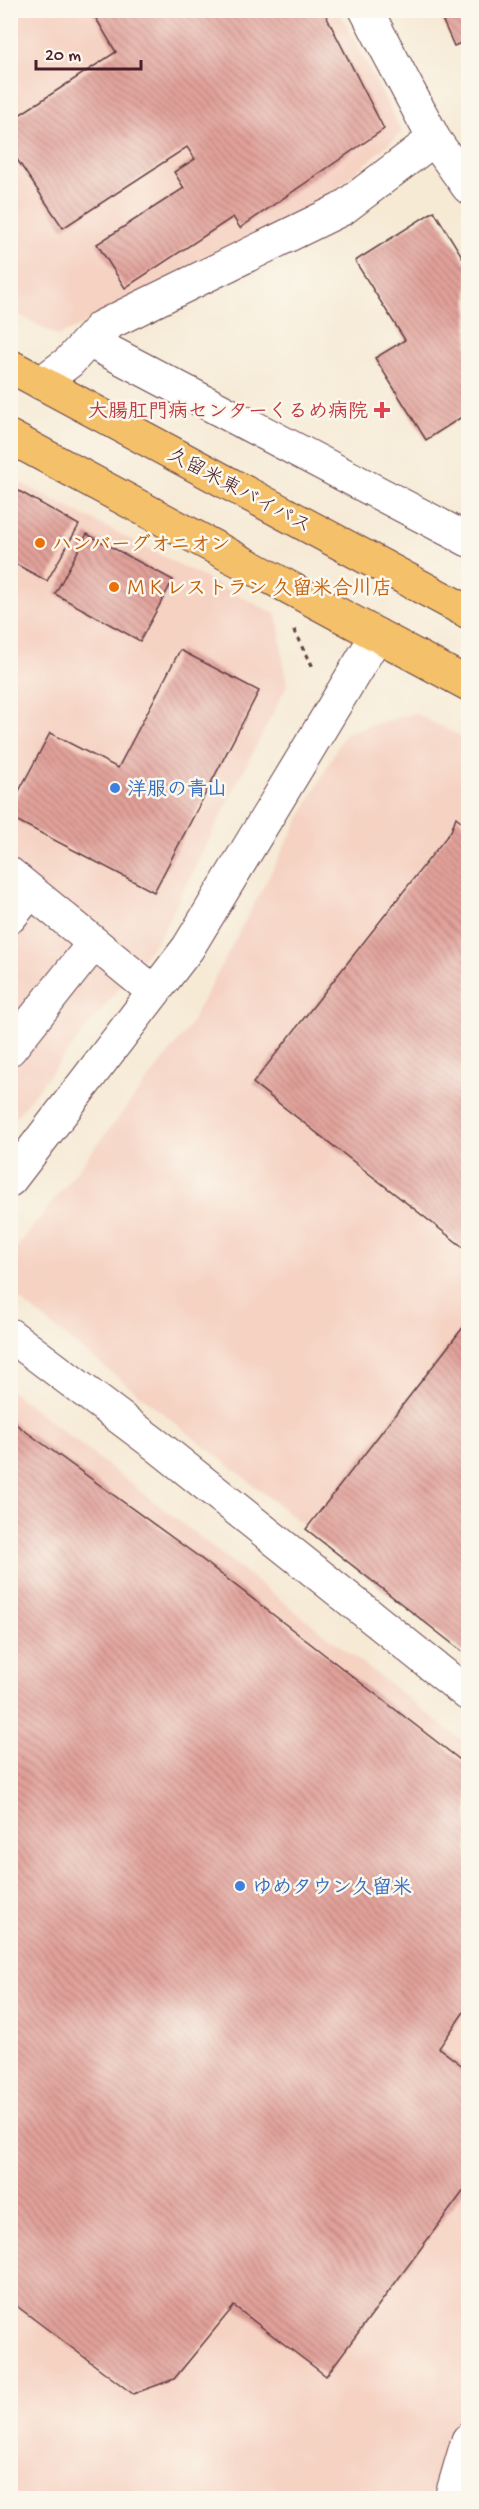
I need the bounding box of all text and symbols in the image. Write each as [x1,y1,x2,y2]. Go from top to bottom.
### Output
scale bar [36,33,141,71]
text: 20 m [45,46,81,67]
place label: 大腸肛門病センターくるめ病院 [88,400,368,425]
marker: 大腸肛門病センターくるめ病院 [373,401,391,419]
street label: 久留米東バイパス [162,443,315,540]
place label: ハンバーグオニオン [52,533,230,558]
marker: ハンバーグオニオン [33,536,47,550]
place label: ＭＫレストラン 久留米合川店 [126,577,392,602]
marker: ＭＫレストラン 久留米合川店 [107,580,121,594]
place label: 洋服の青山 [127,778,227,803]
marker: 洋服の青山 [108,781,122,795]
place label: ゆめタウン久留米 [252,1876,412,1901]
marker: ゆめタウン久留米 [233,1879,247,1893]

